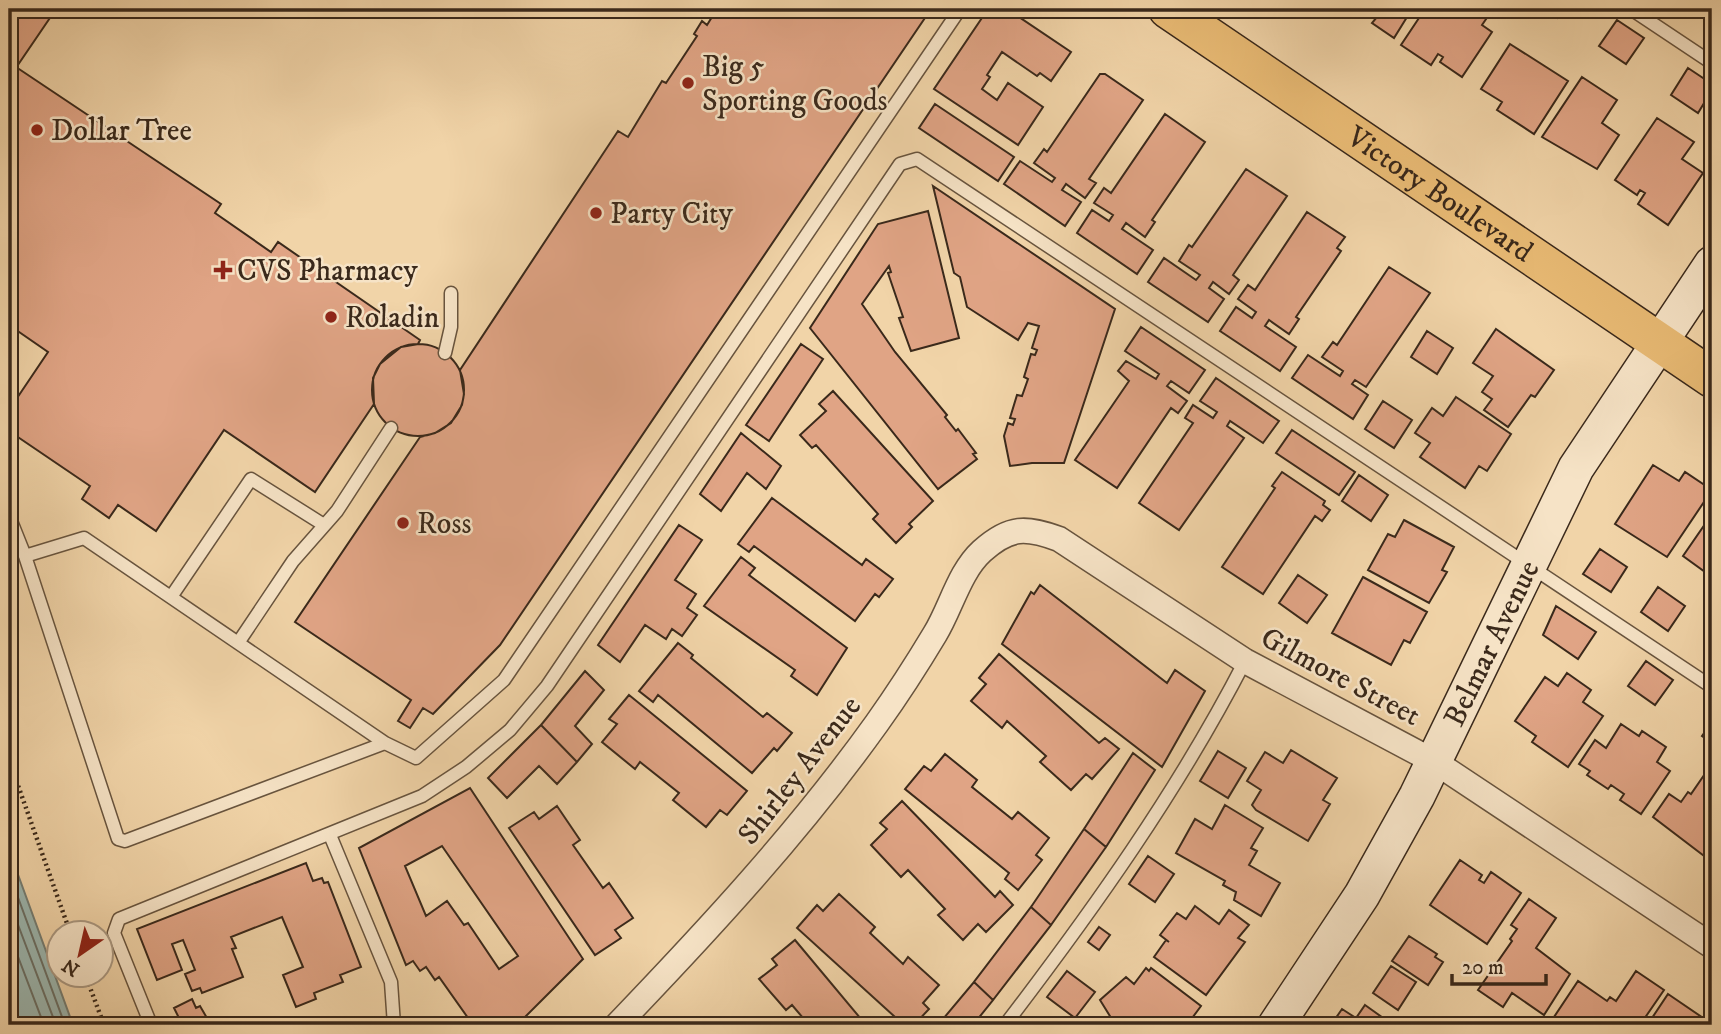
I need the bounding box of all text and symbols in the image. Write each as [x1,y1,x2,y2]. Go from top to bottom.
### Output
place label: Big 5 Sporting Goods [702,49,888,120]
marker: Big 5 Sporting Goods [680,75,696,91]
place label: Dollar Tree [51,113,192,150]
street label: Victory Boulevard [1338,118,1540,271]
marker: Dollar Tree [29,122,45,138]
place label: Party City [610,196,734,233]
marker: Party City [588,205,604,221]
place label: CVS Pharmacy [237,253,418,290]
marker: CVS Pharmacy [215,262,231,278]
place label: Roladin [345,300,440,337]
marker: Roladin [323,309,339,325]
place label: Ross [417,506,471,543]
marker: Ross [395,515,411,531]
street label: Belmar Avenue [1437,555,1548,733]
street label: Gilmore Street [1254,620,1427,735]
street label: Shirley Avenue [731,689,870,853]
north arrow [46,918,116,988]
scale bar [1452,943,1546,987]
text: N [58,953,84,981]
text: 20 m [1462,955,1504,981]

